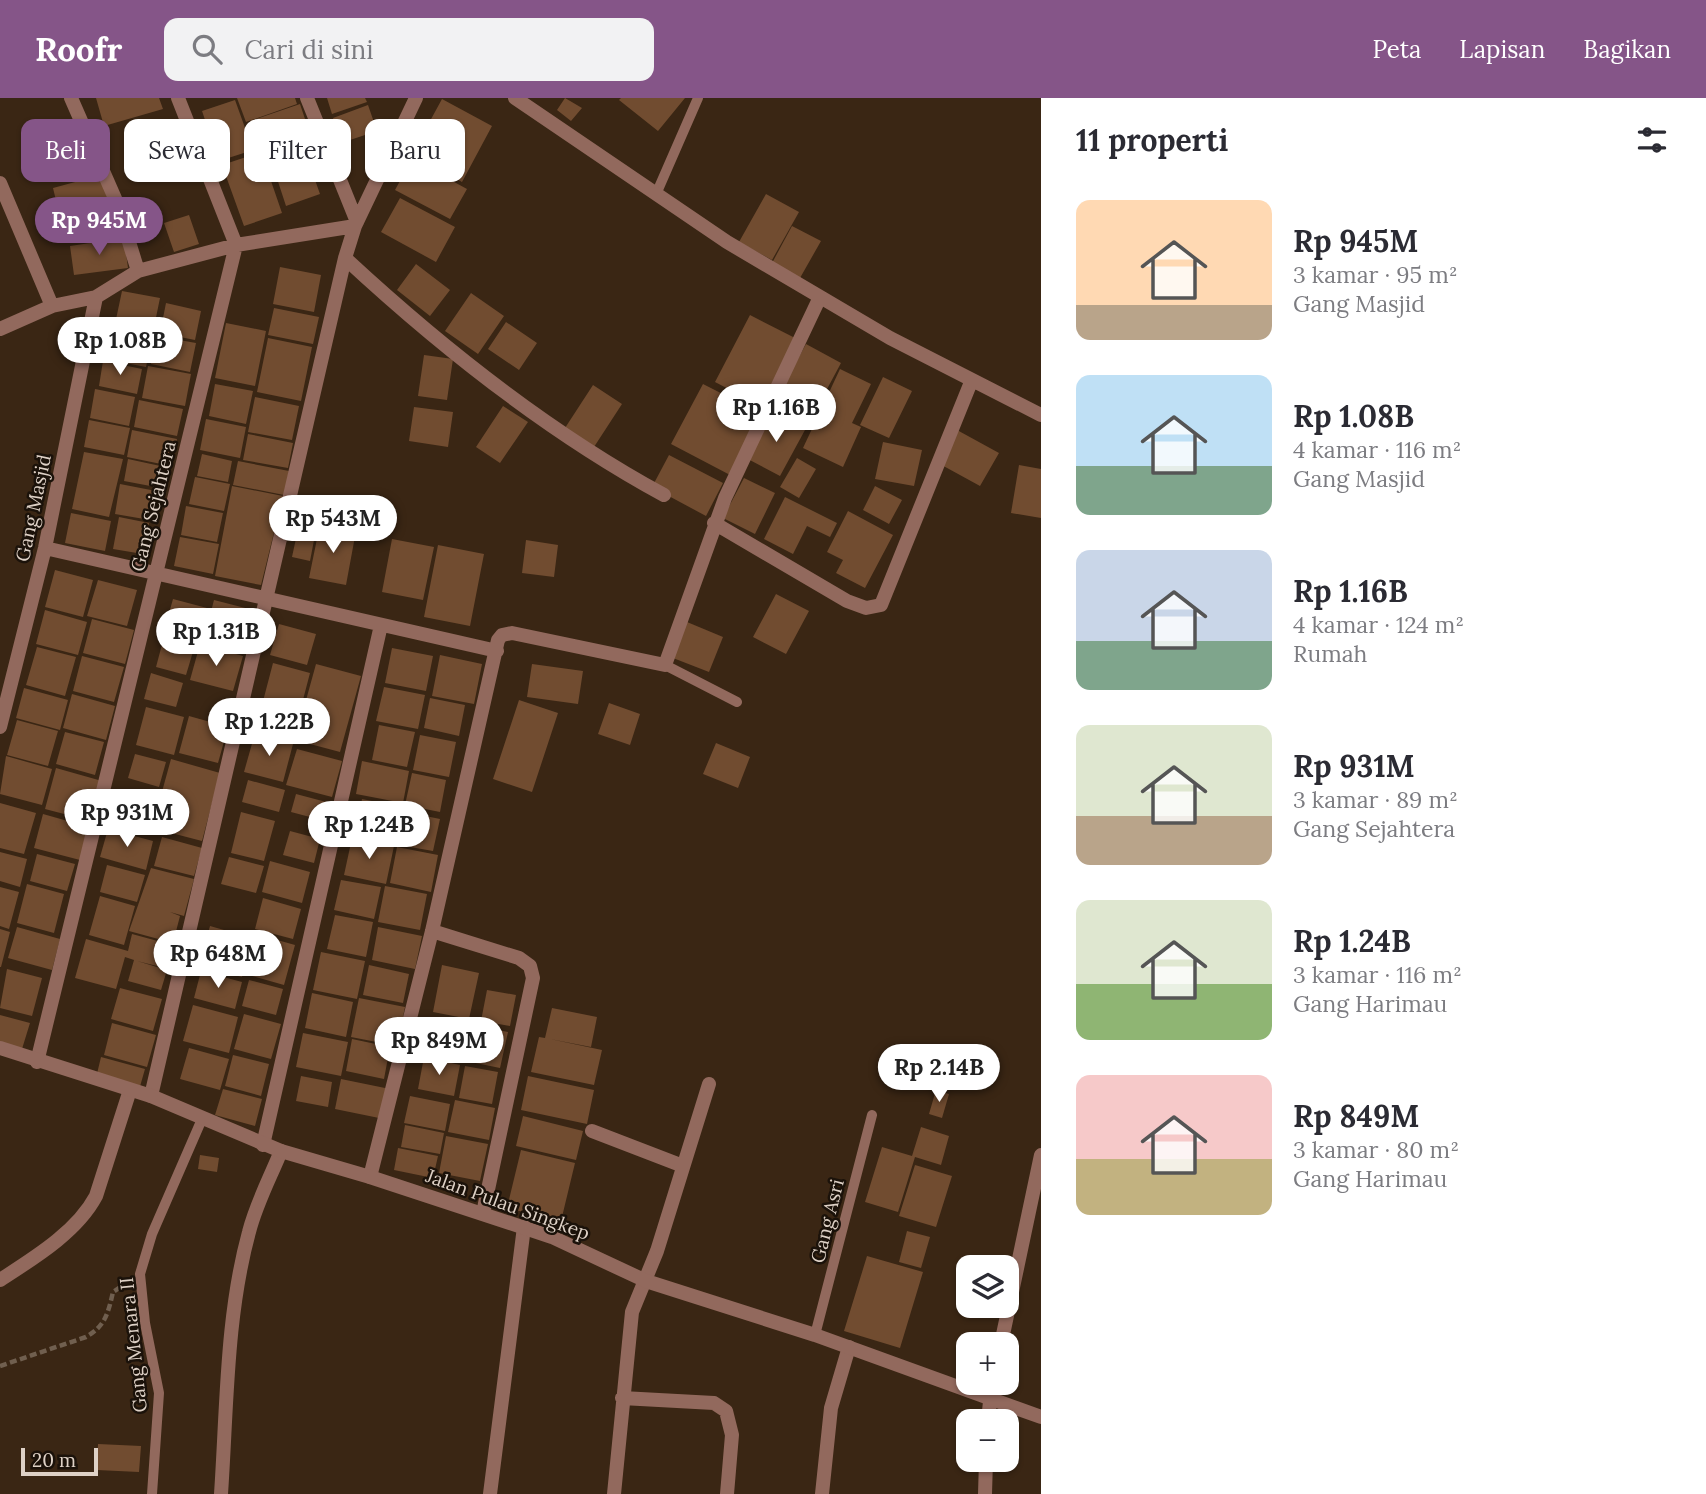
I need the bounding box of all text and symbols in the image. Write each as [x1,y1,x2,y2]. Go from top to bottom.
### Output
search box [164,18,654,81]
text: Roofr [35,28,122,70]
icon: search [188,30,226,68]
text: Cari di sini [244,33,374,66]
text: Peta [1373,34,1421,65]
text: Lapisan [1459,34,1545,65]
text: Bagikan [1583,34,1671,65]
chip: Beli [21,119,110,182]
chip: Sewa [124,119,230,182]
chip: Filter [244,119,351,182]
chip: Baru [365,119,465,182]
text: 11 properti [1076,121,1228,159]
icon: filters [1633,121,1671,159]
pin: Rp 945M [34,198,164,257]
text: Rp 945M [51,205,147,234]
text: Rp 945M [1293,222,1418,260]
icon: home [1132,228,1216,312]
text: 3 kamar · 95 m² [1293,260,1458,289]
text: Gang Masjid [1293,289,1425,318]
pin: Rp 1.08B [48,317,192,377]
text: Rp 1.08B [74,325,166,354]
pin: Rp 1.16B [704,384,848,444]
text: Rp 1.16B [732,392,820,421]
text: Rp 1.08B [1293,397,1414,435]
icon: home [1132,403,1216,487]
text: 4 kamar · 116 m² [1293,435,1461,464]
street label: Gang Sejahtera [125,438,181,574]
street label: Gang Masjid [10,452,56,564]
text: Gang Masjid [1293,464,1425,493]
pin: Rp 543M [268,496,398,555]
text: Rp 543M [285,503,381,532]
text: Rp 1.16B [1293,572,1408,610]
icon: home [1132,578,1216,662]
pin: Rp 1.31B [144,608,288,668]
text: 4 kamar · 124 m² [1293,610,1464,639]
text: Rp 1.31B [172,616,260,645]
text: Rumah [1293,639,1367,668]
pin: Rp 1.22B [197,698,341,758]
text: Rp 1.22B [224,706,314,735]
text: Rp 931M [1293,747,1415,785]
icon: home [1132,753,1216,837]
text: 3 kamar · 89 m² [1293,785,1458,814]
pin: Rp 931M [62,790,192,849]
text: Rp 931M [80,797,174,826]
pin: Rp 1.24B [297,802,441,861]
text: Rp 1.24B [324,809,414,838]
text: Gang Sejahtera [1293,814,1455,843]
text: Rp 1.24B [1293,922,1411,960]
icon: home [1132,928,1216,1012]
pin: Rp 648M [153,930,283,990]
text: Rp 648M [170,938,266,967]
text: 3 kamar · 116 m² [1293,960,1462,989]
text: Gang Harimau [1293,989,1447,1018]
pin: Rp 849M [374,1018,504,1077]
text: Rp 849M [391,1025,487,1054]
pin: Rp 2.14B [867,1044,1011,1104]
text: Rp 2.14B [894,1052,984,1081]
text: Rp 849M [1293,1097,1419,1135]
icon: home [1132,1103,1216,1187]
text: 3 kamar · 80 m² [1293,1135,1459,1164]
street label: Jalan Pulau Singkep [422,1163,593,1245]
text: Gang Harimau [1293,1164,1447,1193]
street label: Gang Asri [805,1177,849,1265]
map controls [956,1255,1019,1472]
button: layers [956,1255,1019,1318]
street label: Gang Menara II [114,1276,152,1414]
button: + [956,1332,1019,1395]
button: − [956,1409,1019,1472]
scale bar [21,1445,98,1477]
text: 20 m [32,1448,76,1472]

